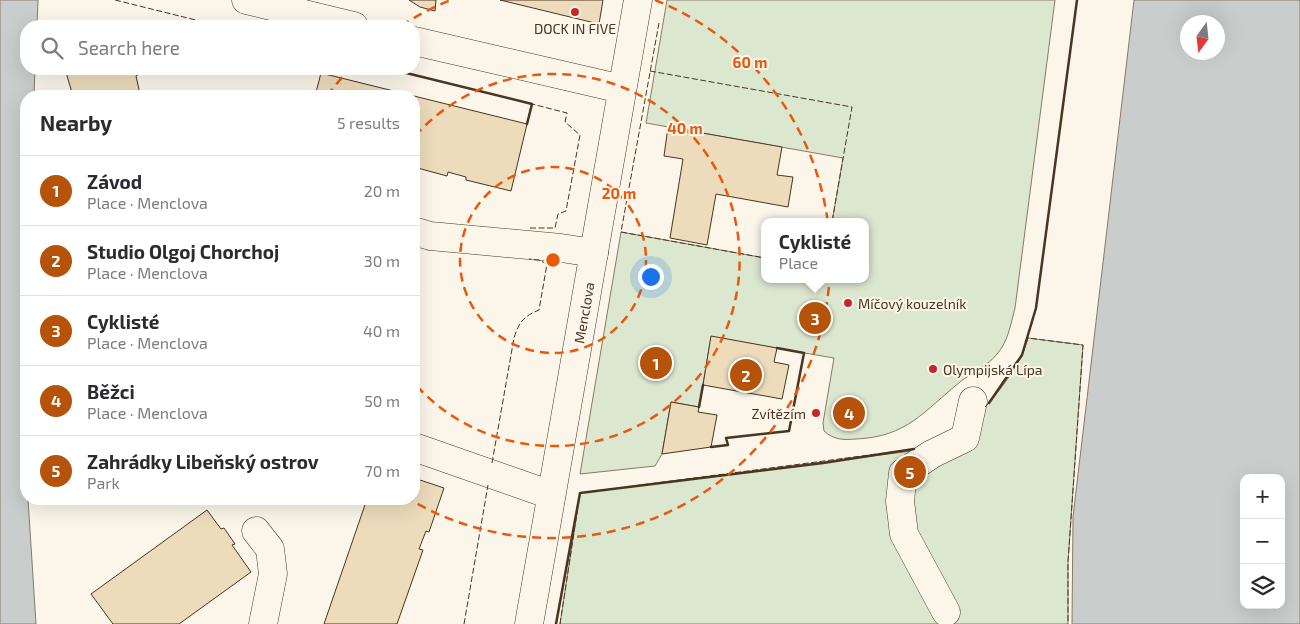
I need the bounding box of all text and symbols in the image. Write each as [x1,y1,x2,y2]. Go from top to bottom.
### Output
marker: DOCK IN FIVE [569,6,581,18]
north arrow [1180,15,1225,60]
search box [20,20,420,75]
place label: DOCK IN FIVE [534,20,616,37]
icon: search [38,34,66,62]
text: Search here [78,36,180,59]
text: 60 m [733,53,767,71]
text: Nearby [40,110,112,135]
text: 5 results [337,113,400,132]
text: 40 m [667,119,703,137]
text: Závod [87,170,142,193]
text: 1 [53,181,59,200]
text: 20 m [364,181,400,200]
text: 20 m [602,184,636,202]
text: Place · Menclova [87,193,208,212]
popup [761,218,869,283]
text: Cyklisté [779,230,851,253]
text: Studio Olgoj Chorchoj [87,240,279,263]
text: 2 [51,251,61,270]
text: 30 m [364,251,400,270]
centre of rings [544,251,562,269]
text: Place [779,253,818,272]
text: Place · Menclova [87,263,208,282]
your location [638,264,664,290]
street label: Menclova [570,281,597,345]
place label: Míčový kouzelník [858,295,966,312]
marker: Míčový kouzelník [842,297,854,309]
pin: 3 [799,299,831,337]
text: Cyklisté [87,310,160,333]
text: 3 [51,321,61,340]
text: 40 m [363,321,400,340]
text: Place · Menclova [87,333,208,352]
pin: 1 [640,344,672,382]
pin: 2 [730,356,762,394]
place label: Olympijská Lípa [943,361,1043,378]
marker: Olympijská Lípa [927,363,939,375]
text: Běžci [87,380,135,403]
text: 4 [51,391,61,410]
text: 50 m [364,391,400,410]
pin: 4 [833,394,865,432]
text: Place · Menclova [87,403,208,422]
place label: Zvítězím [752,405,806,422]
marker: Zvítězím [810,407,822,419]
text: Zahrádky Libeňský ostrov [87,450,319,473]
pin: 5 [894,453,926,491]
text: 5 [52,461,60,480]
text: 70 m [365,461,400,480]
text: Park [87,473,120,492]
map controls [1240,474,1285,609]
button: + [1240,474,1285,519]
button: − [1240,519,1285,564]
button: layers [1240,564,1285,609]

